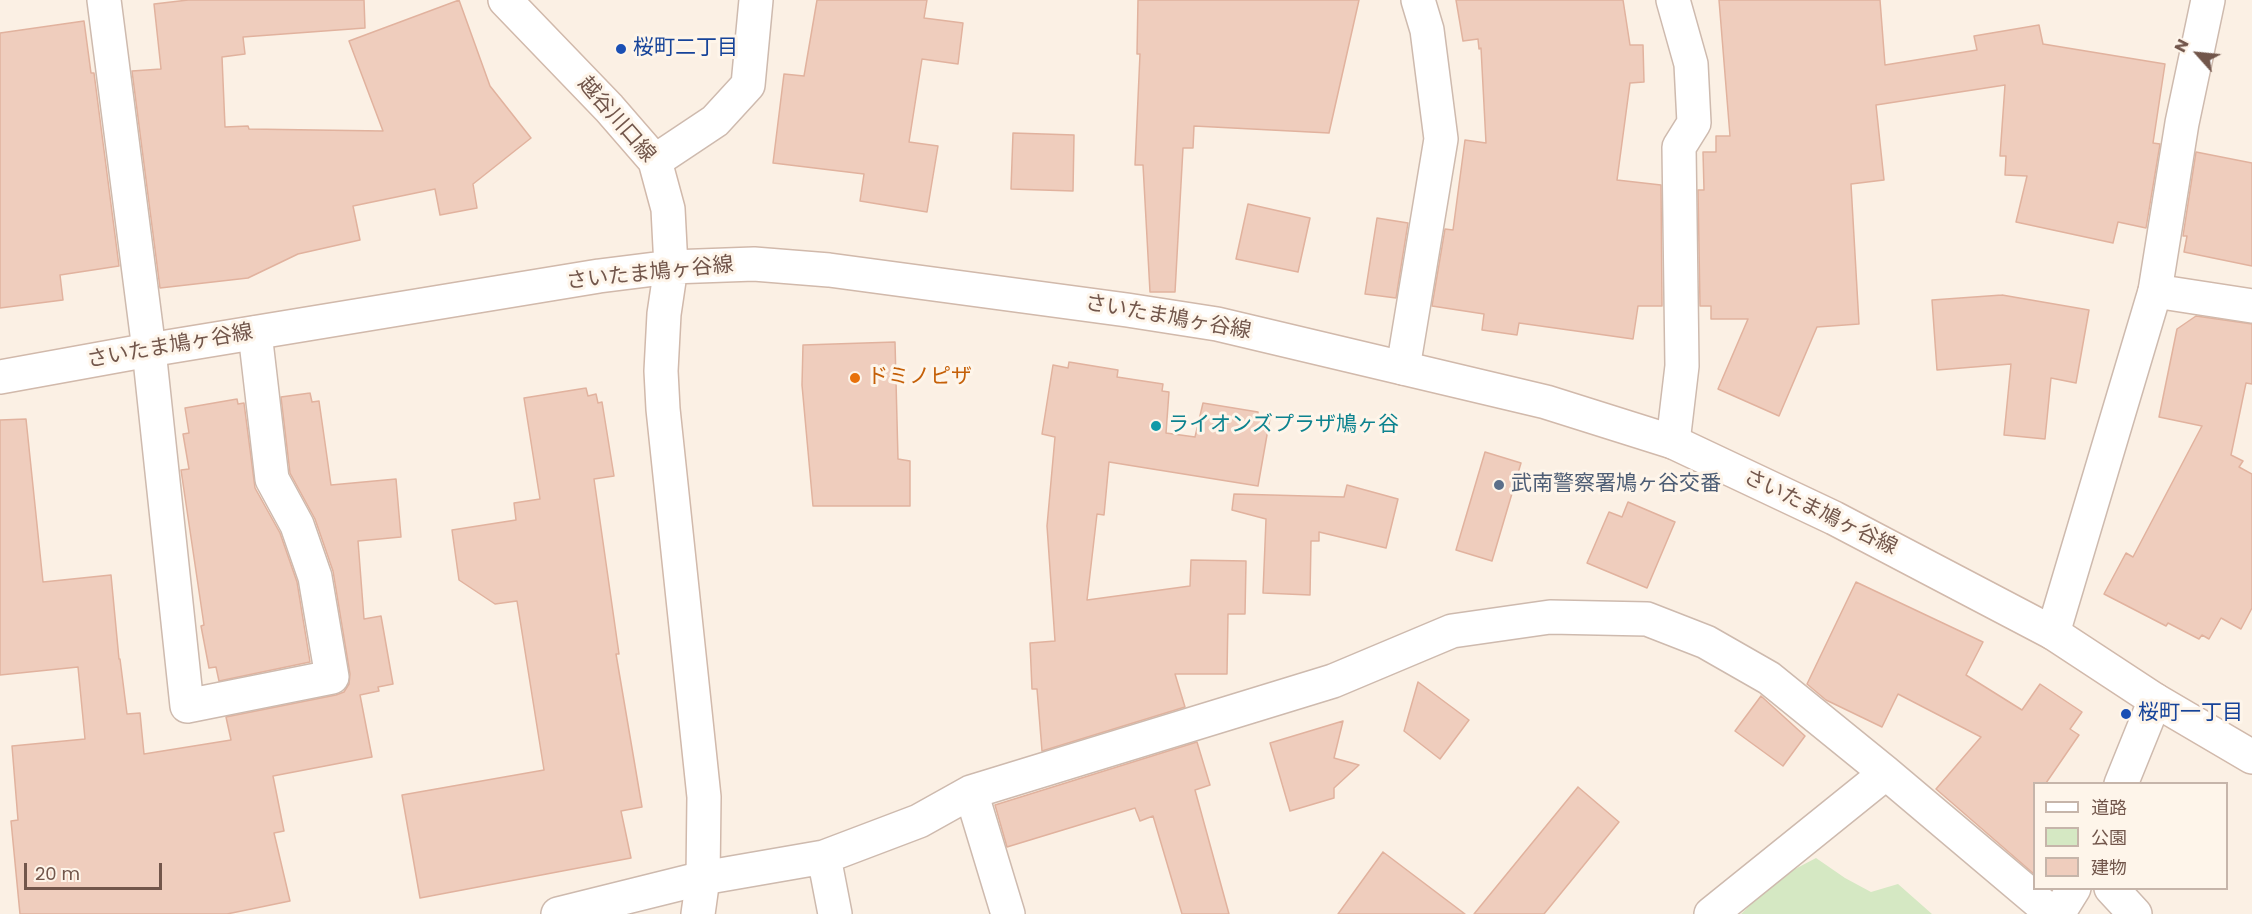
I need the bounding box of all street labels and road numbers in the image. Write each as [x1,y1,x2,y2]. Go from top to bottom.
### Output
street label: 越谷川口線 [572,72,660,168]
street label: さいたま鳩ヶ谷線 [565,253,735,295]
street label: さいたま鳩ヶ谷線 [1083,291,1253,345]
street label: さいたま鳩ヶ谷線 [85,320,255,374]
street label: さいたま鳩ヶ谷線 [1739,465,1901,561]

